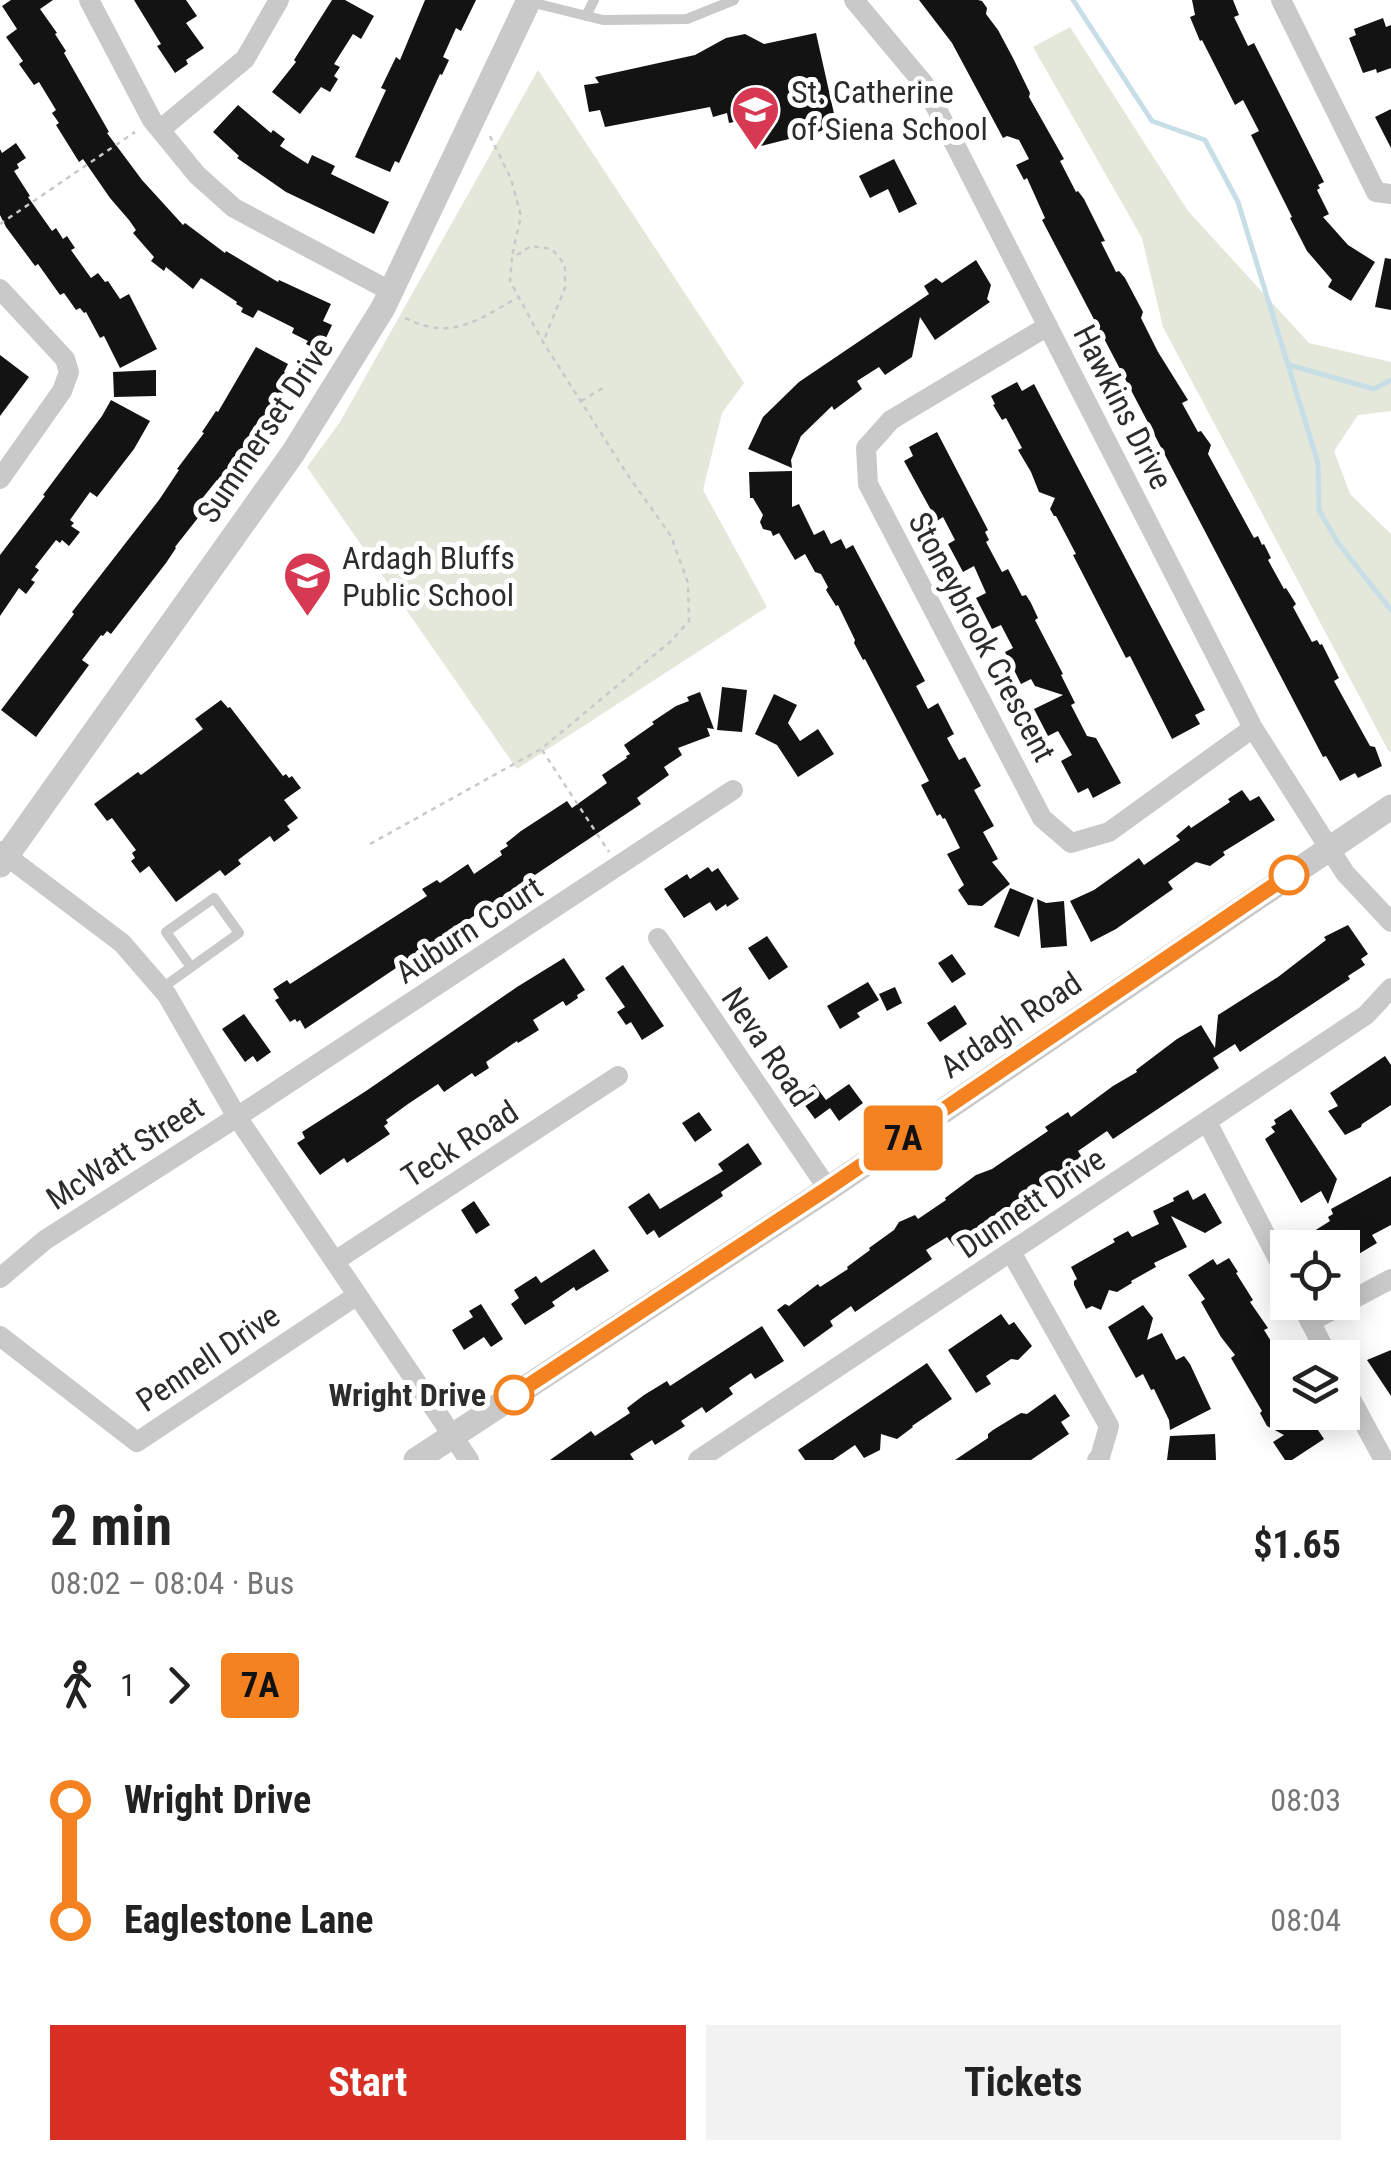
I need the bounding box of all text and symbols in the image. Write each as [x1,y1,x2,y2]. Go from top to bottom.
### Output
place label: St. Catherine of Siena School [791,73,988,148]
school or university icon: St. Catherine of Siena School [730,84,782,152]
street label: Hawkins Drive [1065,319,1181,495]
street label: Summerset Drive [189,330,341,530]
street label: Stoneybrook Crescent [900,506,1064,768]
place label: Ardagh Bluffs Public School [342,539,515,614]
school or university icon: Ardagh Bluffs Public School [281,550,333,618]
unlabelled marker [1270,856,1308,894]
street label: Auburn Court [389,869,549,991]
street label: Ardagh Road [933,964,1089,1086]
street label: Neva Road [714,980,820,1114]
street label: McWatt Street [39,1088,211,1218]
street label: Teck Road [395,1092,525,1196]
line badge: 7A [858,1106,948,1170]
text: 7A [884,1118,922,1159]
street label: Dunnett Drive [950,1140,1112,1266]
map controls [1270,1230,1360,1430]
button: locate [1270,1230,1360,1320]
street label: Pennell Drive [129,1296,287,1420]
button: layers [1270,1340,1360,1430]
place label: Wright Drive [328,1376,486,1414]
marker: Wright Drive [495,1376,533,1414]
text: 2 min [50,1494,172,1558]
text: $1.65 [1253,1523,1341,1567]
text: 08:02 – 08:04 · Bus [50,1564,294,1602]
icon: walk [50,1658,105,1713]
icon: forward [151,1658,206,1713]
text: 7A [241,1665,279,1706]
text: 1 [120,1666,136,1704]
text: Wright Drive [124,1778,311,1822]
text: 08:03 [1270,1781,1341,1819]
text: Eaglestone Lane [124,1898,373,1942]
text: 08:04 [1270,1901,1341,1939]
button: Start [50,2025,686,2140]
button: Tickets [706,2025,1341,2140]

